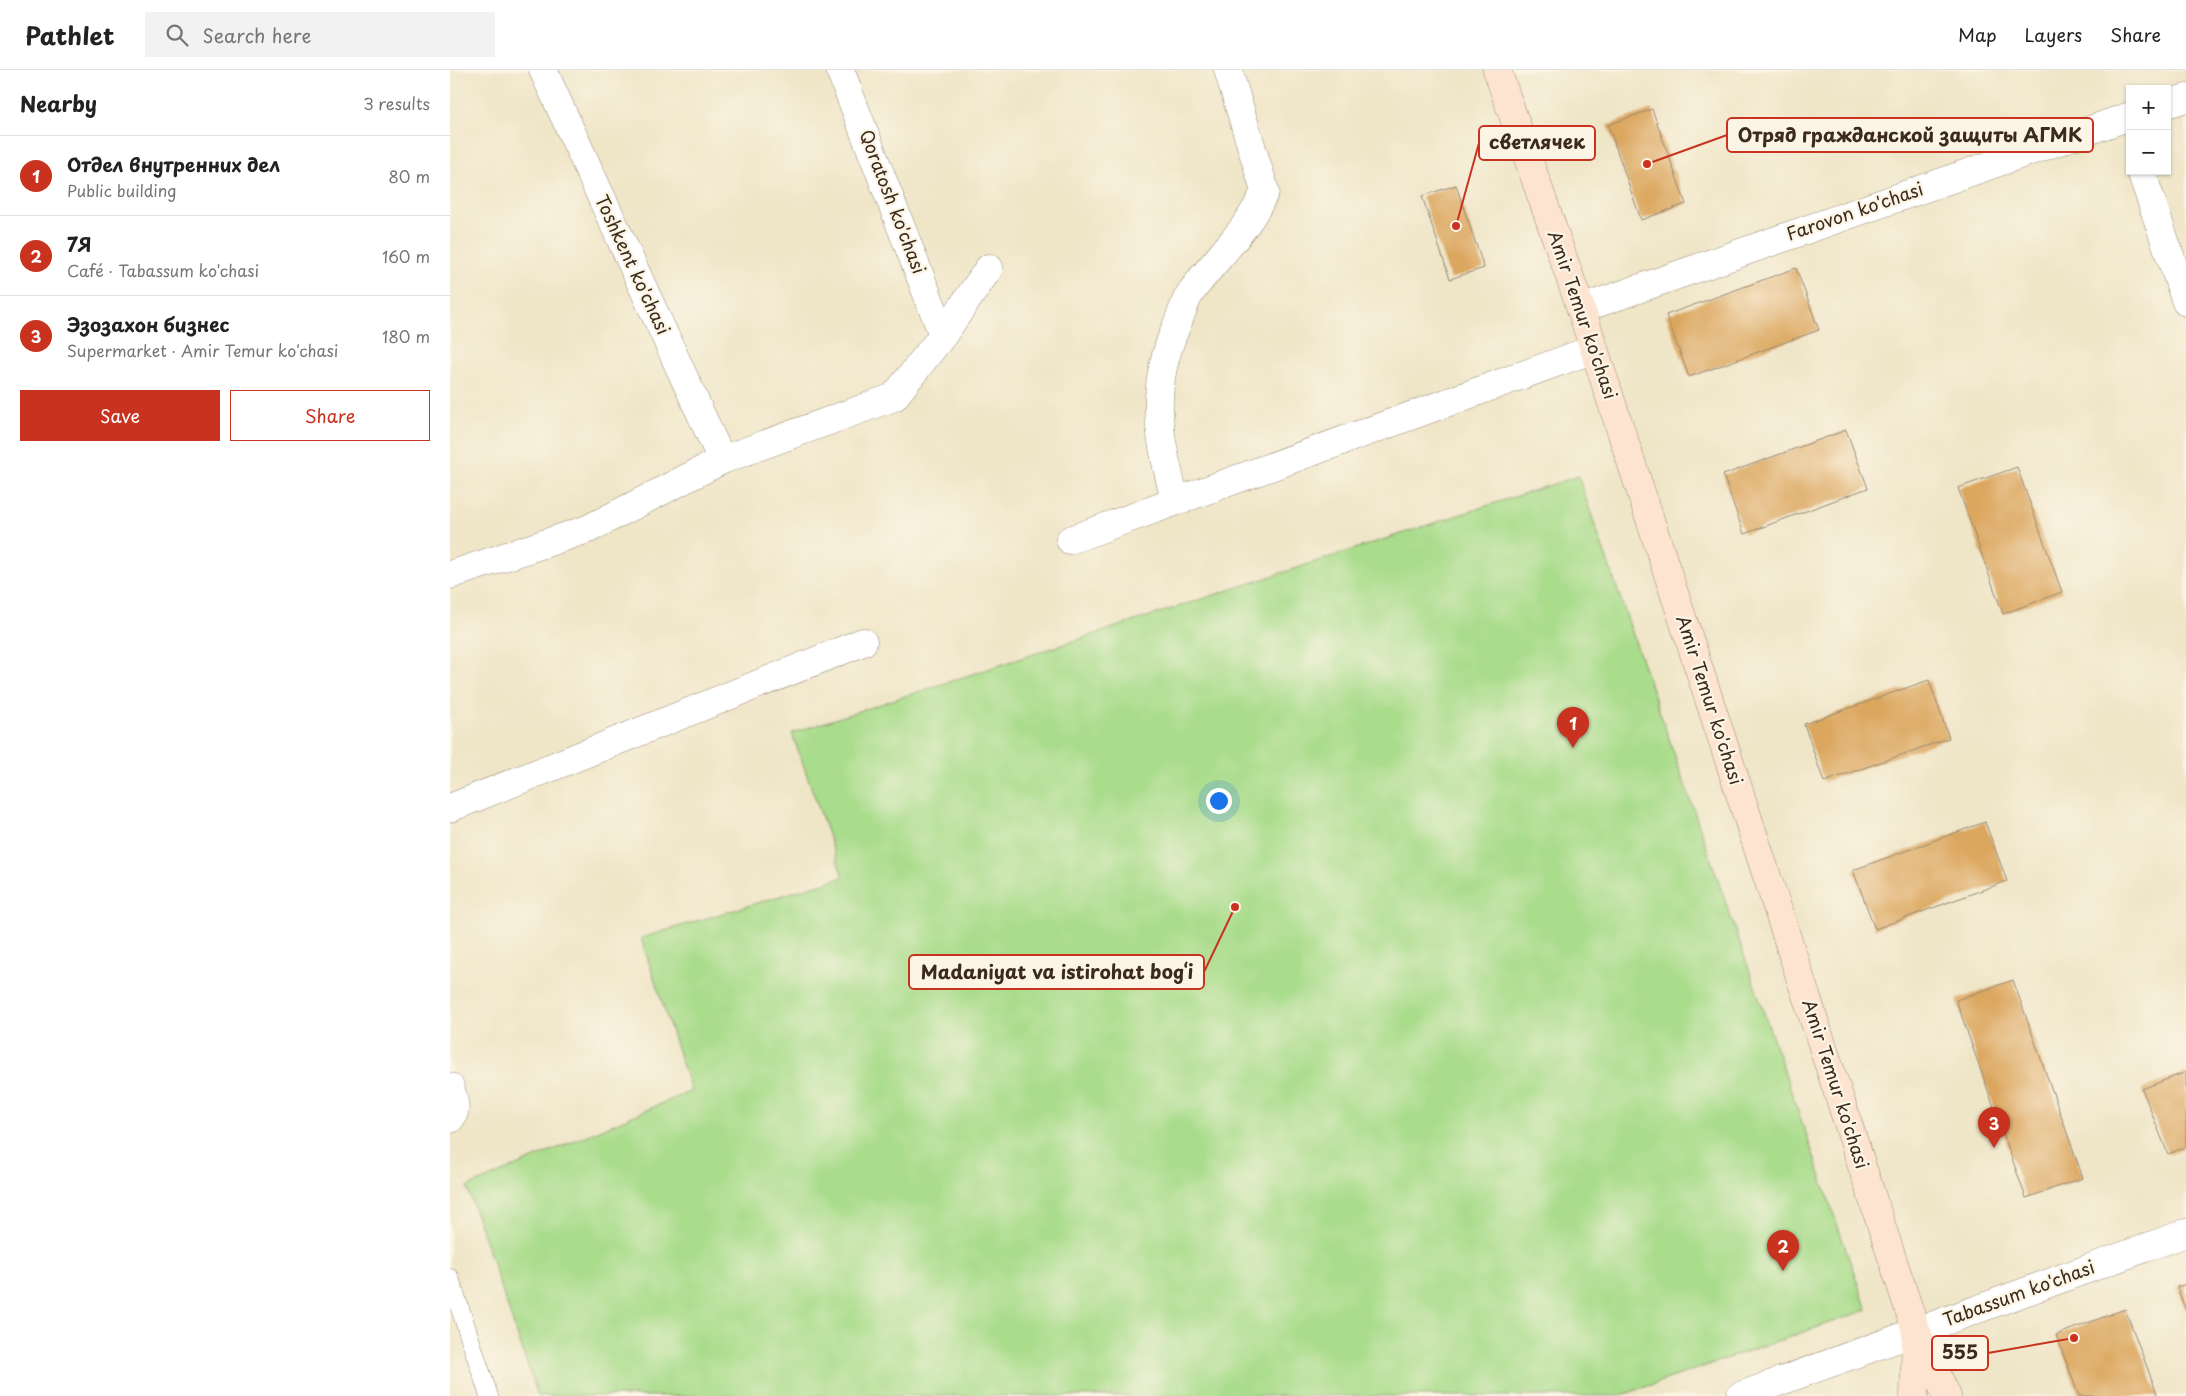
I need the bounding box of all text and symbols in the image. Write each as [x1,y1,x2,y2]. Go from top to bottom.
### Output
search box [145,12,495,57]
text: Pathlet [25,17,115,53]
icon: search [163,21,191,49]
text: Search here [203,21,311,49]
text: Map [1958,21,1997,48]
text: Layers [2025,21,2082,48]
text: Share [2110,21,2161,48]
map controls [2126,85,2171,175]
button: + [2126,85,2171,130]
text: Nearby [20,87,97,119]
text: 3 results [363,91,430,115]
callout: Отряд гражданской защиты АГМК [1727,118,2093,152]
text: Отряд гражданской защиты АГМК [1738,120,2082,148]
street label: Qoratosh ko'chasi [853,125,933,278]
callout: светлячек [1479,126,1595,160]
text: светлячек [1489,127,1586,155]
button: − [2126,130,2171,175]
text: Отдел внутренних дел [67,150,280,178]
text: 1 [32,164,40,188]
text: 80 m [388,164,430,188]
street label: Farovon ko'chasi [1782,174,1927,247]
text: Public building [67,178,177,202]
street label: Toshkent ko'chasi [589,190,678,339]
street label: Amir Temur ko'chasi [1542,226,1625,403]
text: 7Я [67,230,91,258]
text: 2 [30,244,42,268]
text: 160 m [382,244,430,268]
text: Café · Tabassum ko'chasi [67,258,259,282]
text: Эзозахон бизнес [67,310,230,338]
text: 3 [31,324,41,348]
text: 180 m [382,324,430,348]
text: Supermarket · Amir Temur ko'chasi [67,338,338,362]
button: Save [20,390,220,441]
button: Share [230,390,430,441]
street label: Amir Temur ko'chasi [1670,611,1751,788]
pin: 1 [1557,707,1589,748]
your location [1206,788,1232,814]
callout: Madaniyat va istirohat bog‘i [909,955,1204,989]
text: Madaniyat va istirohat bog‘i [921,957,1194,985]
street label: Amir Temur ko'chasi [1796,995,1877,1172]
pin: 3 [1978,1107,2010,1148]
pin: 2 [1767,1230,1799,1271]
street label: Tabassum ko'chasi [1939,1253,2098,1333]
callout: 555 [1932,1336,1988,1370]
text: 555 [1942,1337,1978,1365]

